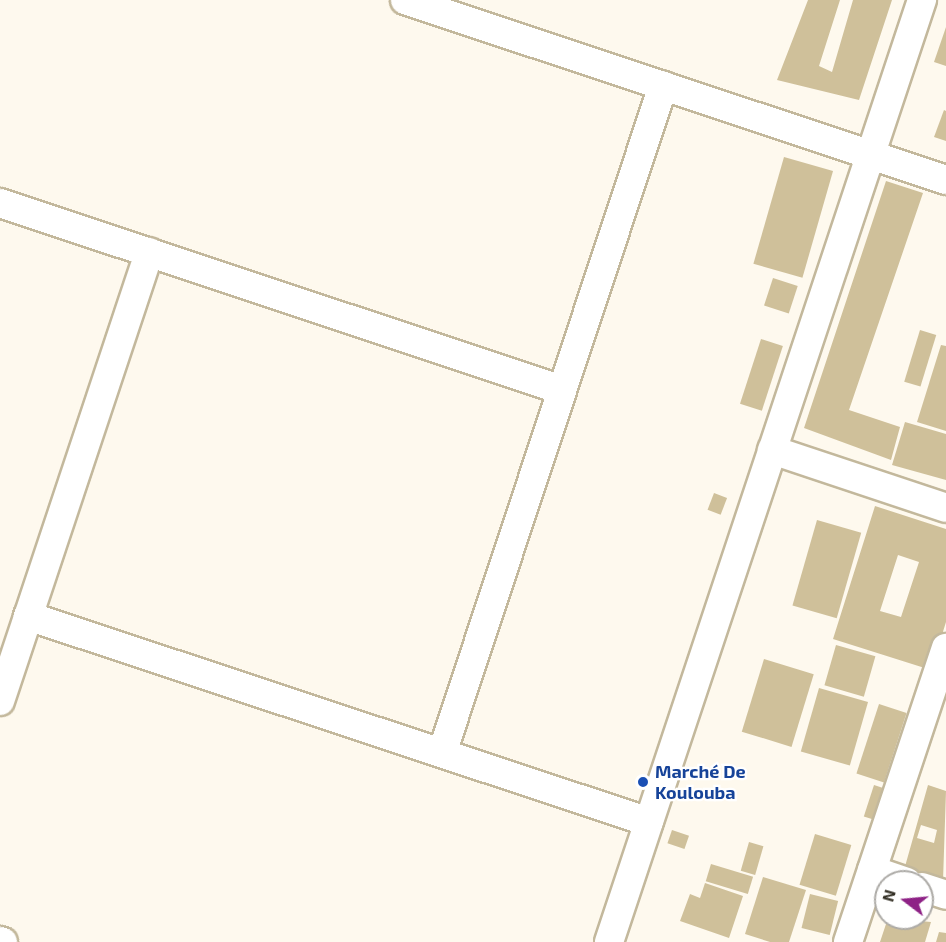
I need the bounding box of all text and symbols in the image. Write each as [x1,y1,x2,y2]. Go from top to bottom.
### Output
place label: Marché De Koulouba [655,761,746,804]
marker: Marché De Koulouba [636,775,650,789]
north arrow [874,870,934,930]
text: N [877,887,899,904]

